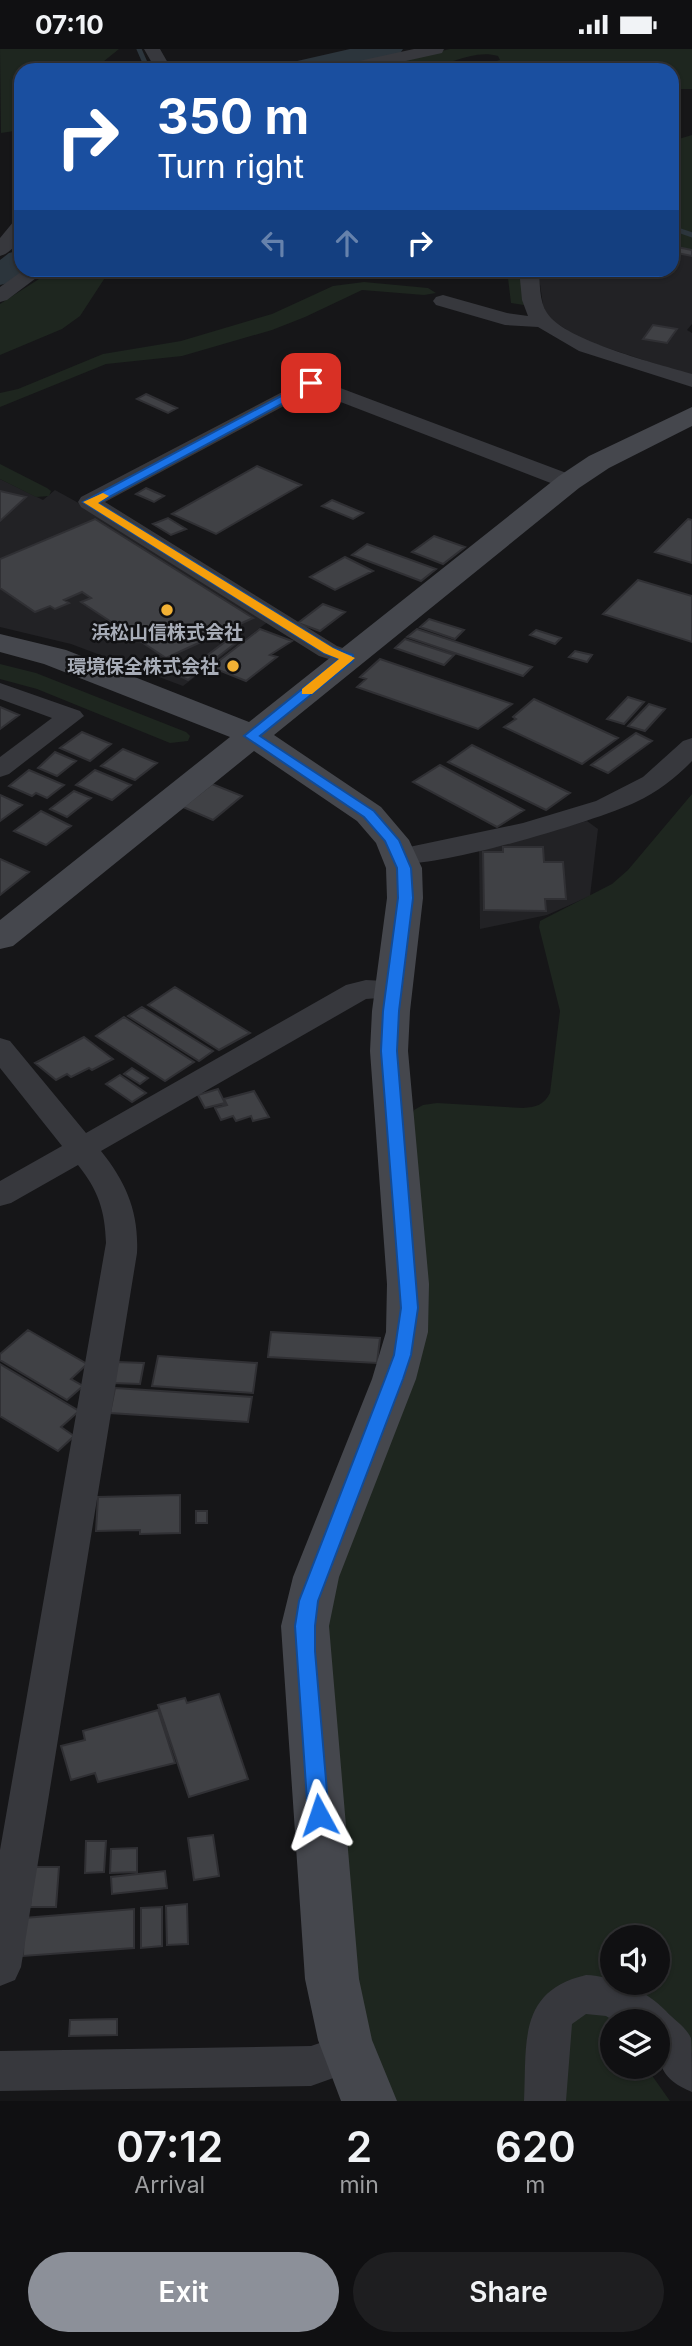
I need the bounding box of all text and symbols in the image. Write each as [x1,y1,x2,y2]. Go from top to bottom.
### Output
text: 07:10 [35,9,104,40]
text: 350 m [157,87,309,146]
icon: right [42,91,133,182]
text: Turn right [157,147,304,186]
icon: left [255,224,293,262]
icon: ahead [328,224,366,262]
icon: right [401,224,439,262]
pin [281,353,341,413]
icon: arrive [292,364,330,402]
marker: 浜松山信株式会社 [159,602,175,618]
place label: 浜松山信株式会社 [91,621,243,644]
place label: 環境保全株式会社 [67,655,219,678]
marker: 環境保全株式会社 [225,658,241,674]
position arrow [282,1778,356,1852]
map controls [600,1925,670,2079]
button: sound [600,1925,670,1995]
button: layers [600,2009,670,2079]
text: 07:12 [116,2121,223,2172]
text: 2 [346,2121,372,2172]
text: 620 [495,2121,576,2172]
text: Arrival [134,2171,205,2199]
text: min [339,2171,379,2199]
text: m [525,2171,545,2199]
button: Exit [28,2252,339,2332]
button: Share [353,2252,664,2332]

